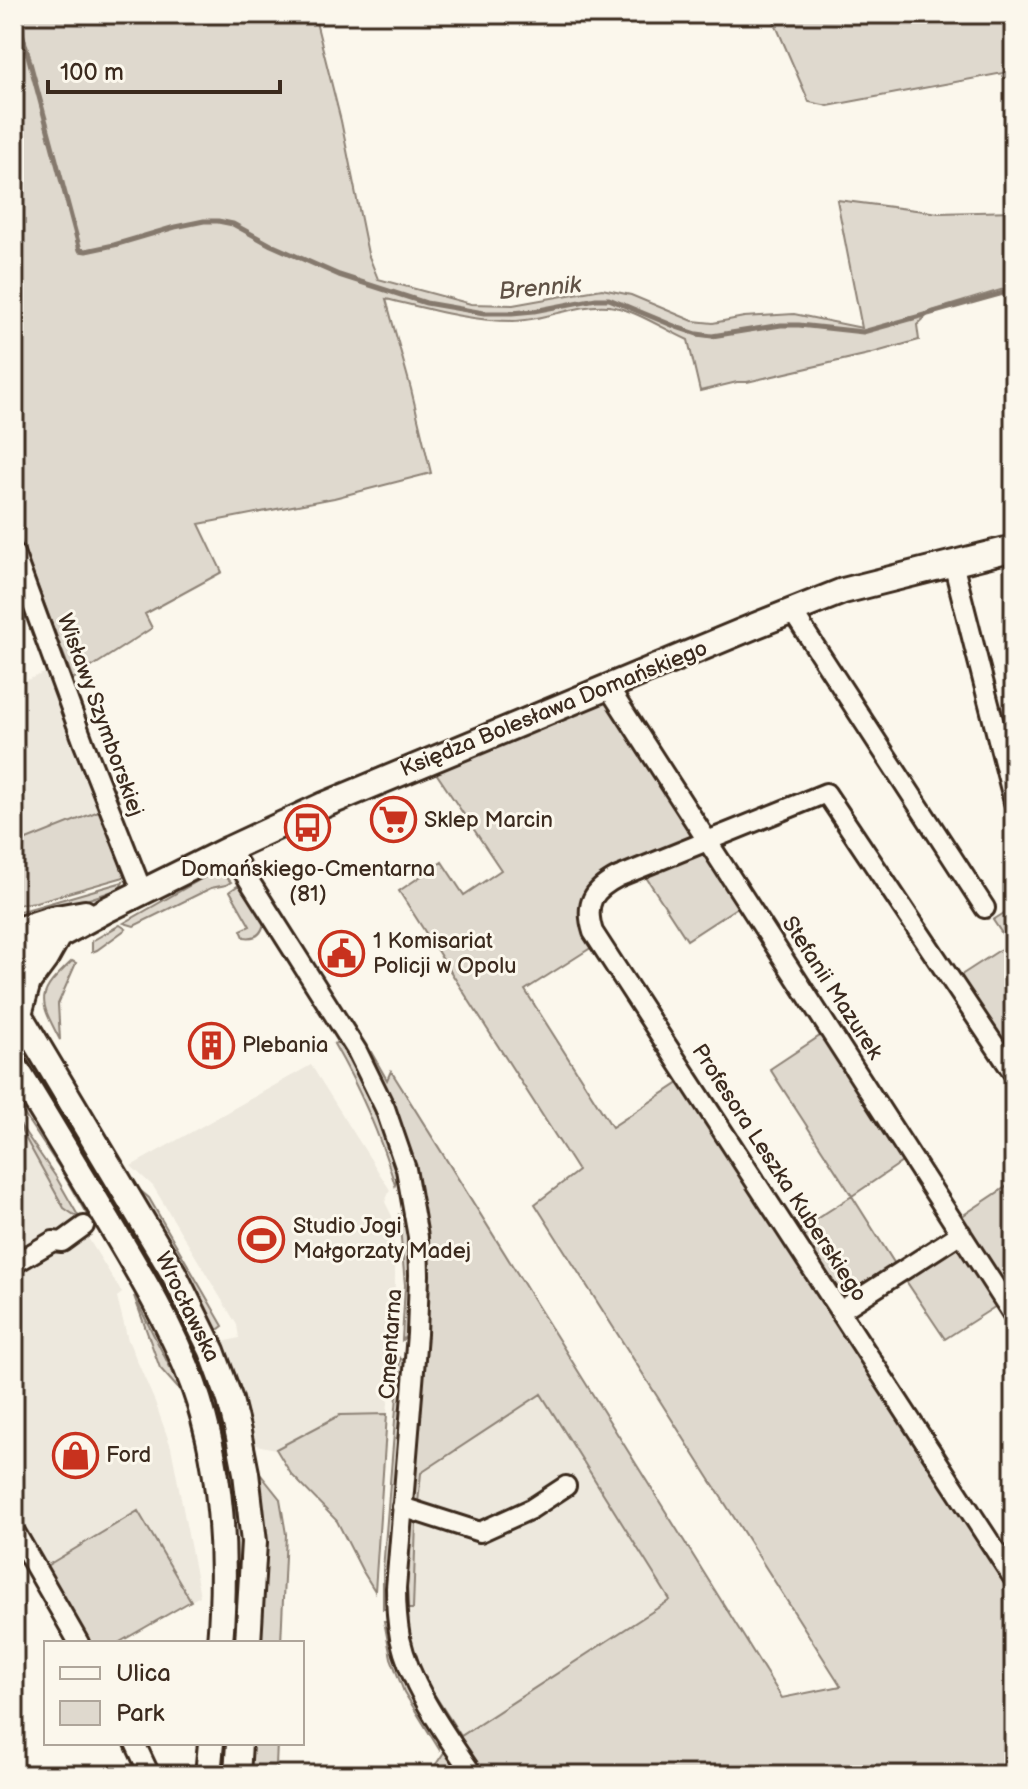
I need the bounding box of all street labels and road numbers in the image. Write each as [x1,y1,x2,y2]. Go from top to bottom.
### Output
street label: Wisławy Szymborskiej [51,610,149,820]
street label: Księdza Bolesława Domańskiego [396,635,712,783]
street label: Stefanii Mazurek [776,911,888,1065]
street label: Profesora Leszka Kuberskiego [686,1039,872,1307]
street label: Wrocławska [149,1247,225,1367]
street label: Cmentarna [374,1288,408,1400]

